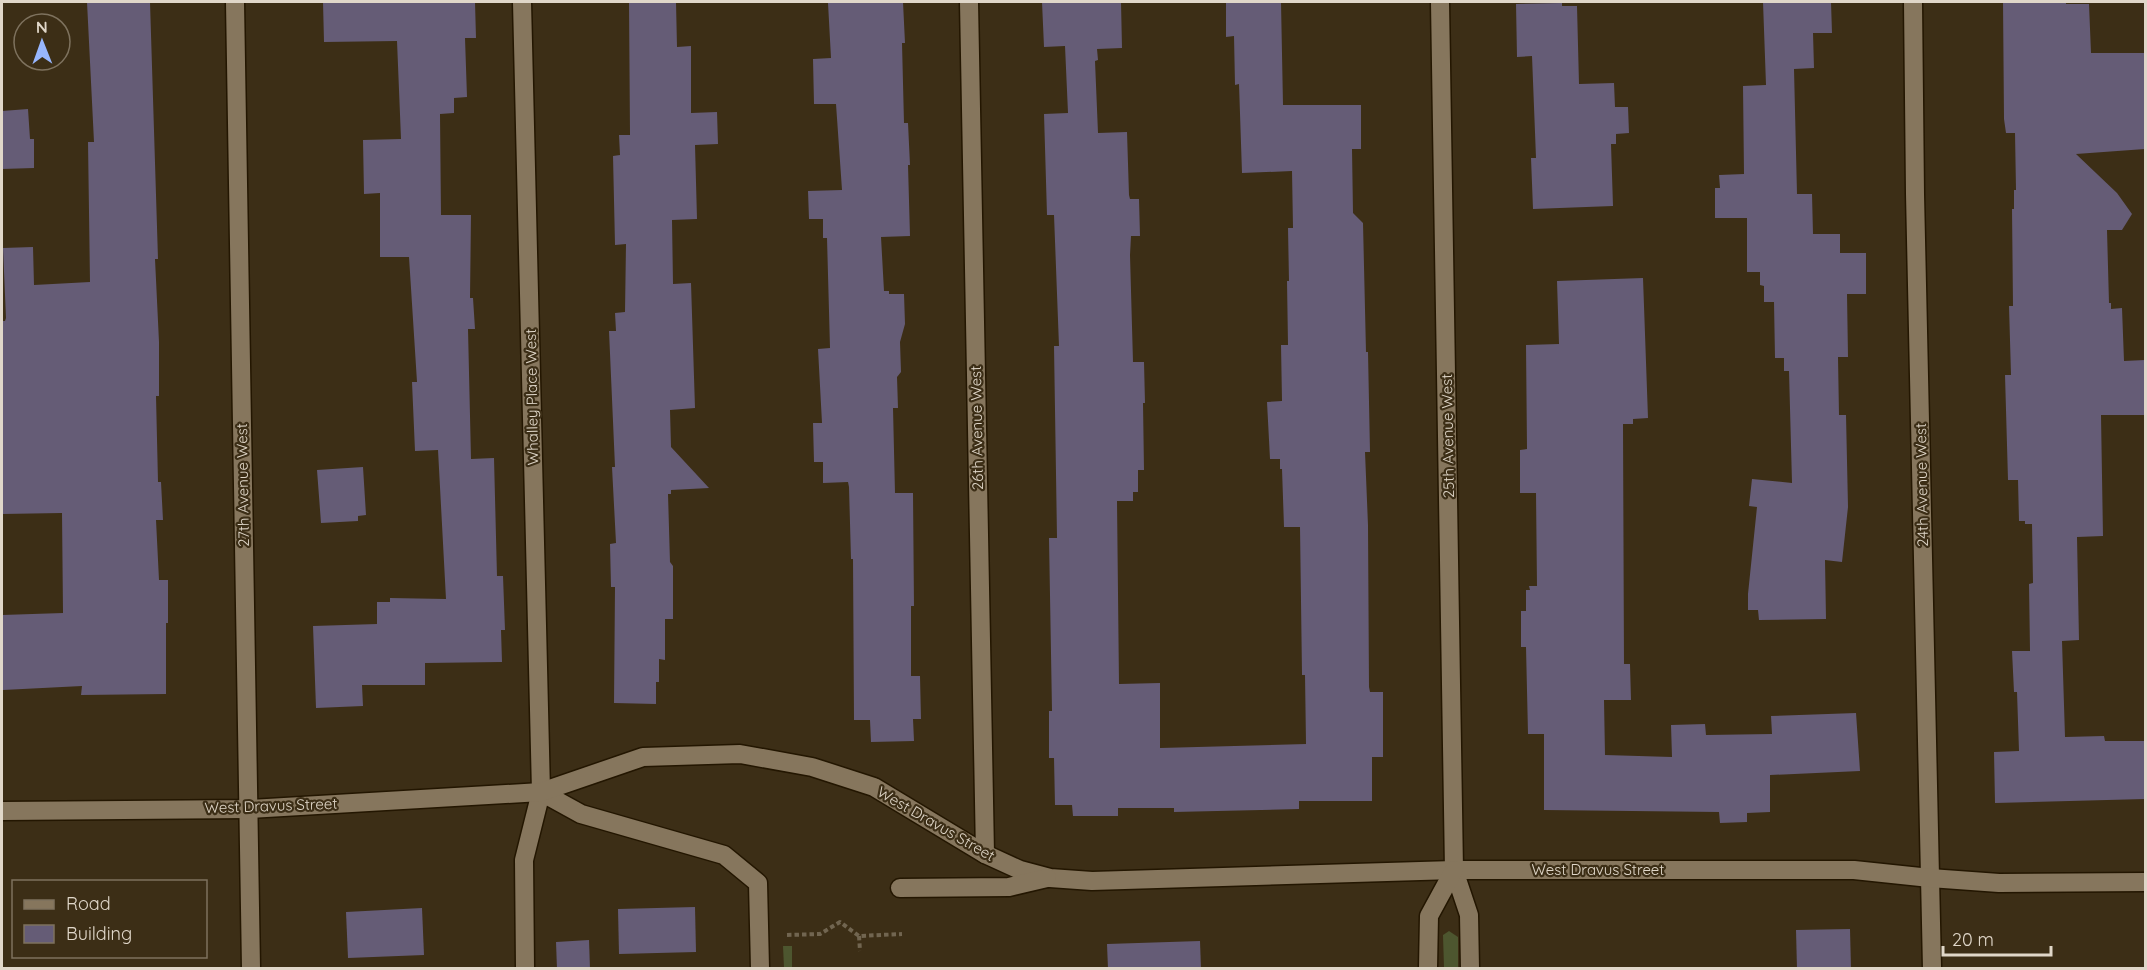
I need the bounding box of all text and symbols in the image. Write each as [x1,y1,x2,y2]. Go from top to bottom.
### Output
north arrow [12,12,72,72]
text: N [36,17,48,37]
street label: Whalley Place West [521,329,542,465]
street label: 26th Avenue West [966,366,987,490]
street label: 25th Avenue West [1437,374,1458,498]
street label: 27th Avenue West [232,423,253,547]
street label: 24th Avenue West [1911,423,1932,547]
street label: West Dravus Street [874,782,999,865]
street label: West Dravus Street [204,794,338,817]
street label: West Dravus Street [1532,860,1664,879]
legend [12,880,207,958]
text: Road [66,892,111,915]
scale bar [1943,919,2051,957]
text: Building [66,922,132,945]
text: 20 m [1952,928,1994,951]

